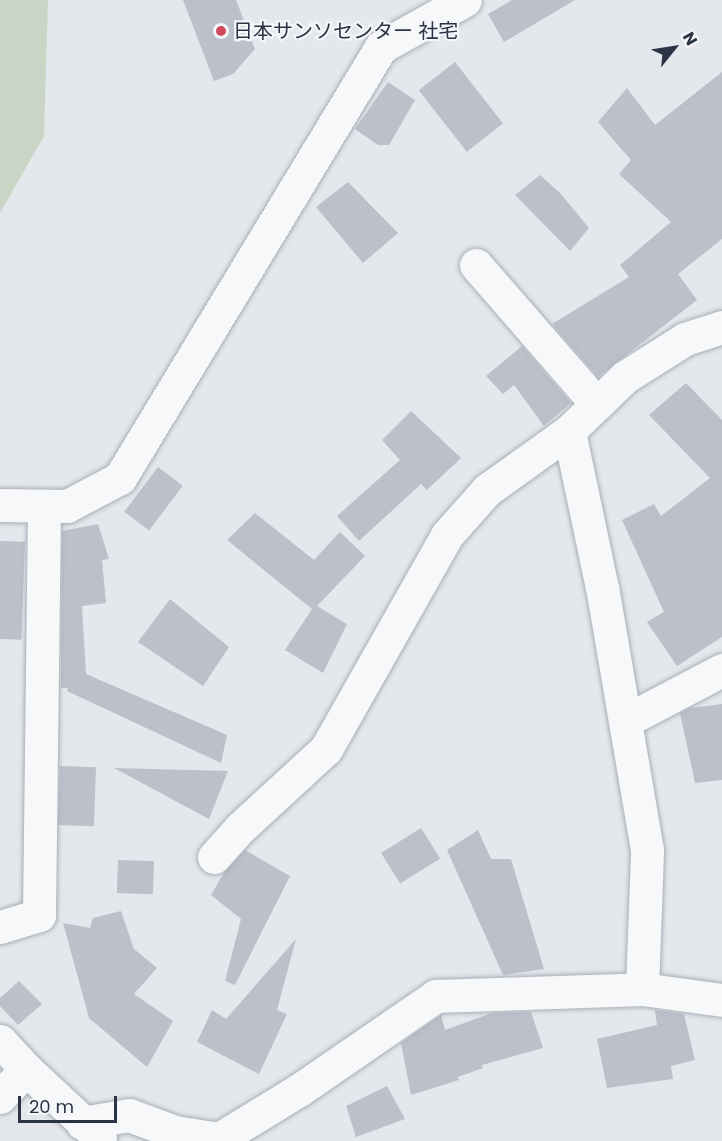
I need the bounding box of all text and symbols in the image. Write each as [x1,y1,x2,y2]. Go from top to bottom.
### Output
north arrow [644,18,704,78]
place label: 日本サンソセンター 社宅 [233,19,458,43]
marker: 日本サンソセンター 社宅 [214,24,228,38]
text: N [677,28,703,50]
scale bar [21,1084,120,1122]
text: 20 m [29,1094,74,1119]

